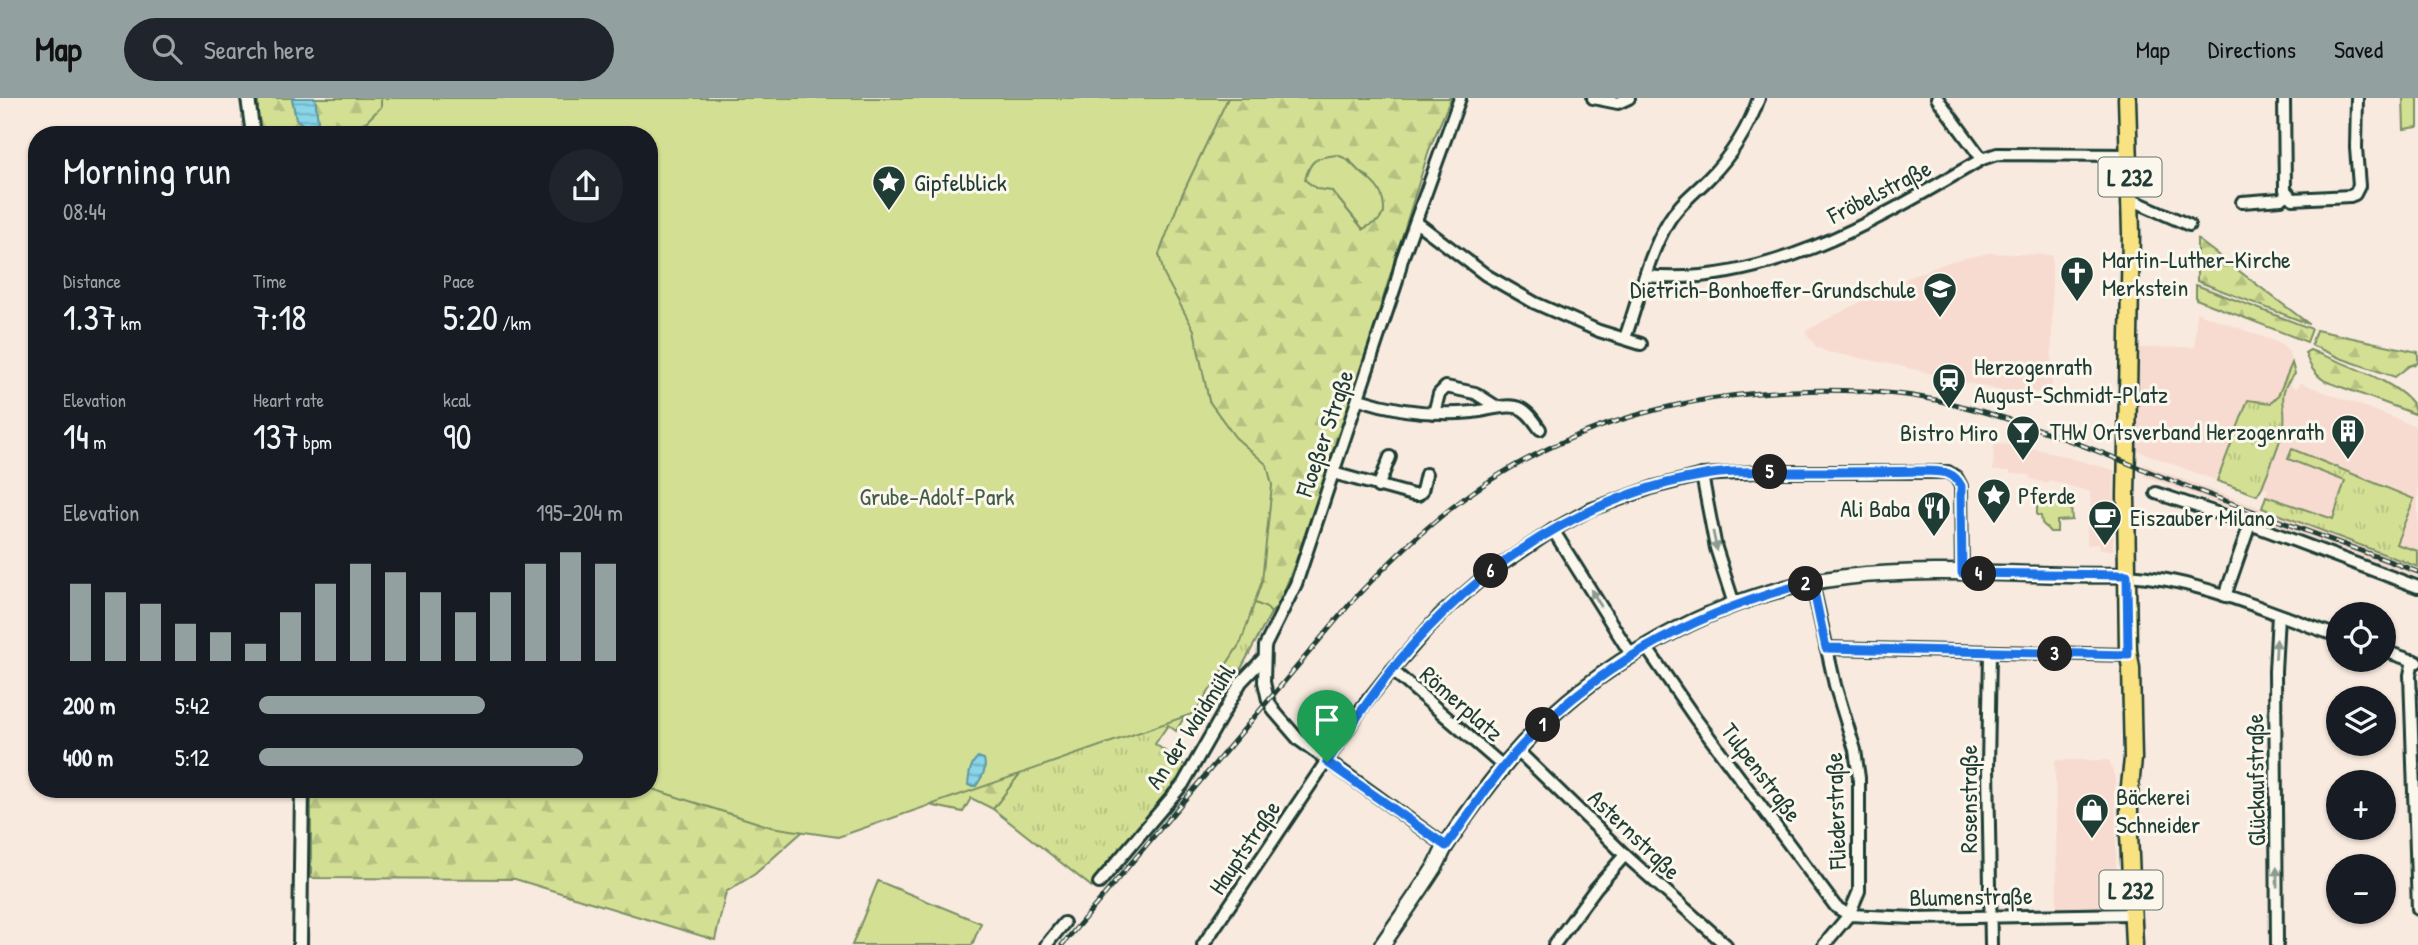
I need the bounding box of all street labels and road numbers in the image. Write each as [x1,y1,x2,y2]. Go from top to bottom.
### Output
street label: Fröbelstraße [1821,151,1937,231]
road number: L 232 [2098,158,2162,197]
street label: Floeßer Straße [1287,365,1361,501]
street label: An der Waidmühl [1138,657,1243,795]
street label: Römerplatz [1414,658,1510,748]
street label: Glückaufstraße [2238,713,2272,847]
street label: Tulpenstraße [1714,716,1810,828]
street label: Rosenstraße [1952,744,1984,853]
street label: Fliederstraße [1817,752,1853,871]
street label: Asternstraße [1582,782,1689,887]
street label: Hauptstraße [1201,793,1287,900]
road number: L 232 [2100,870,2162,910]
street label: Blumenstraße [1909,879,2033,913]

